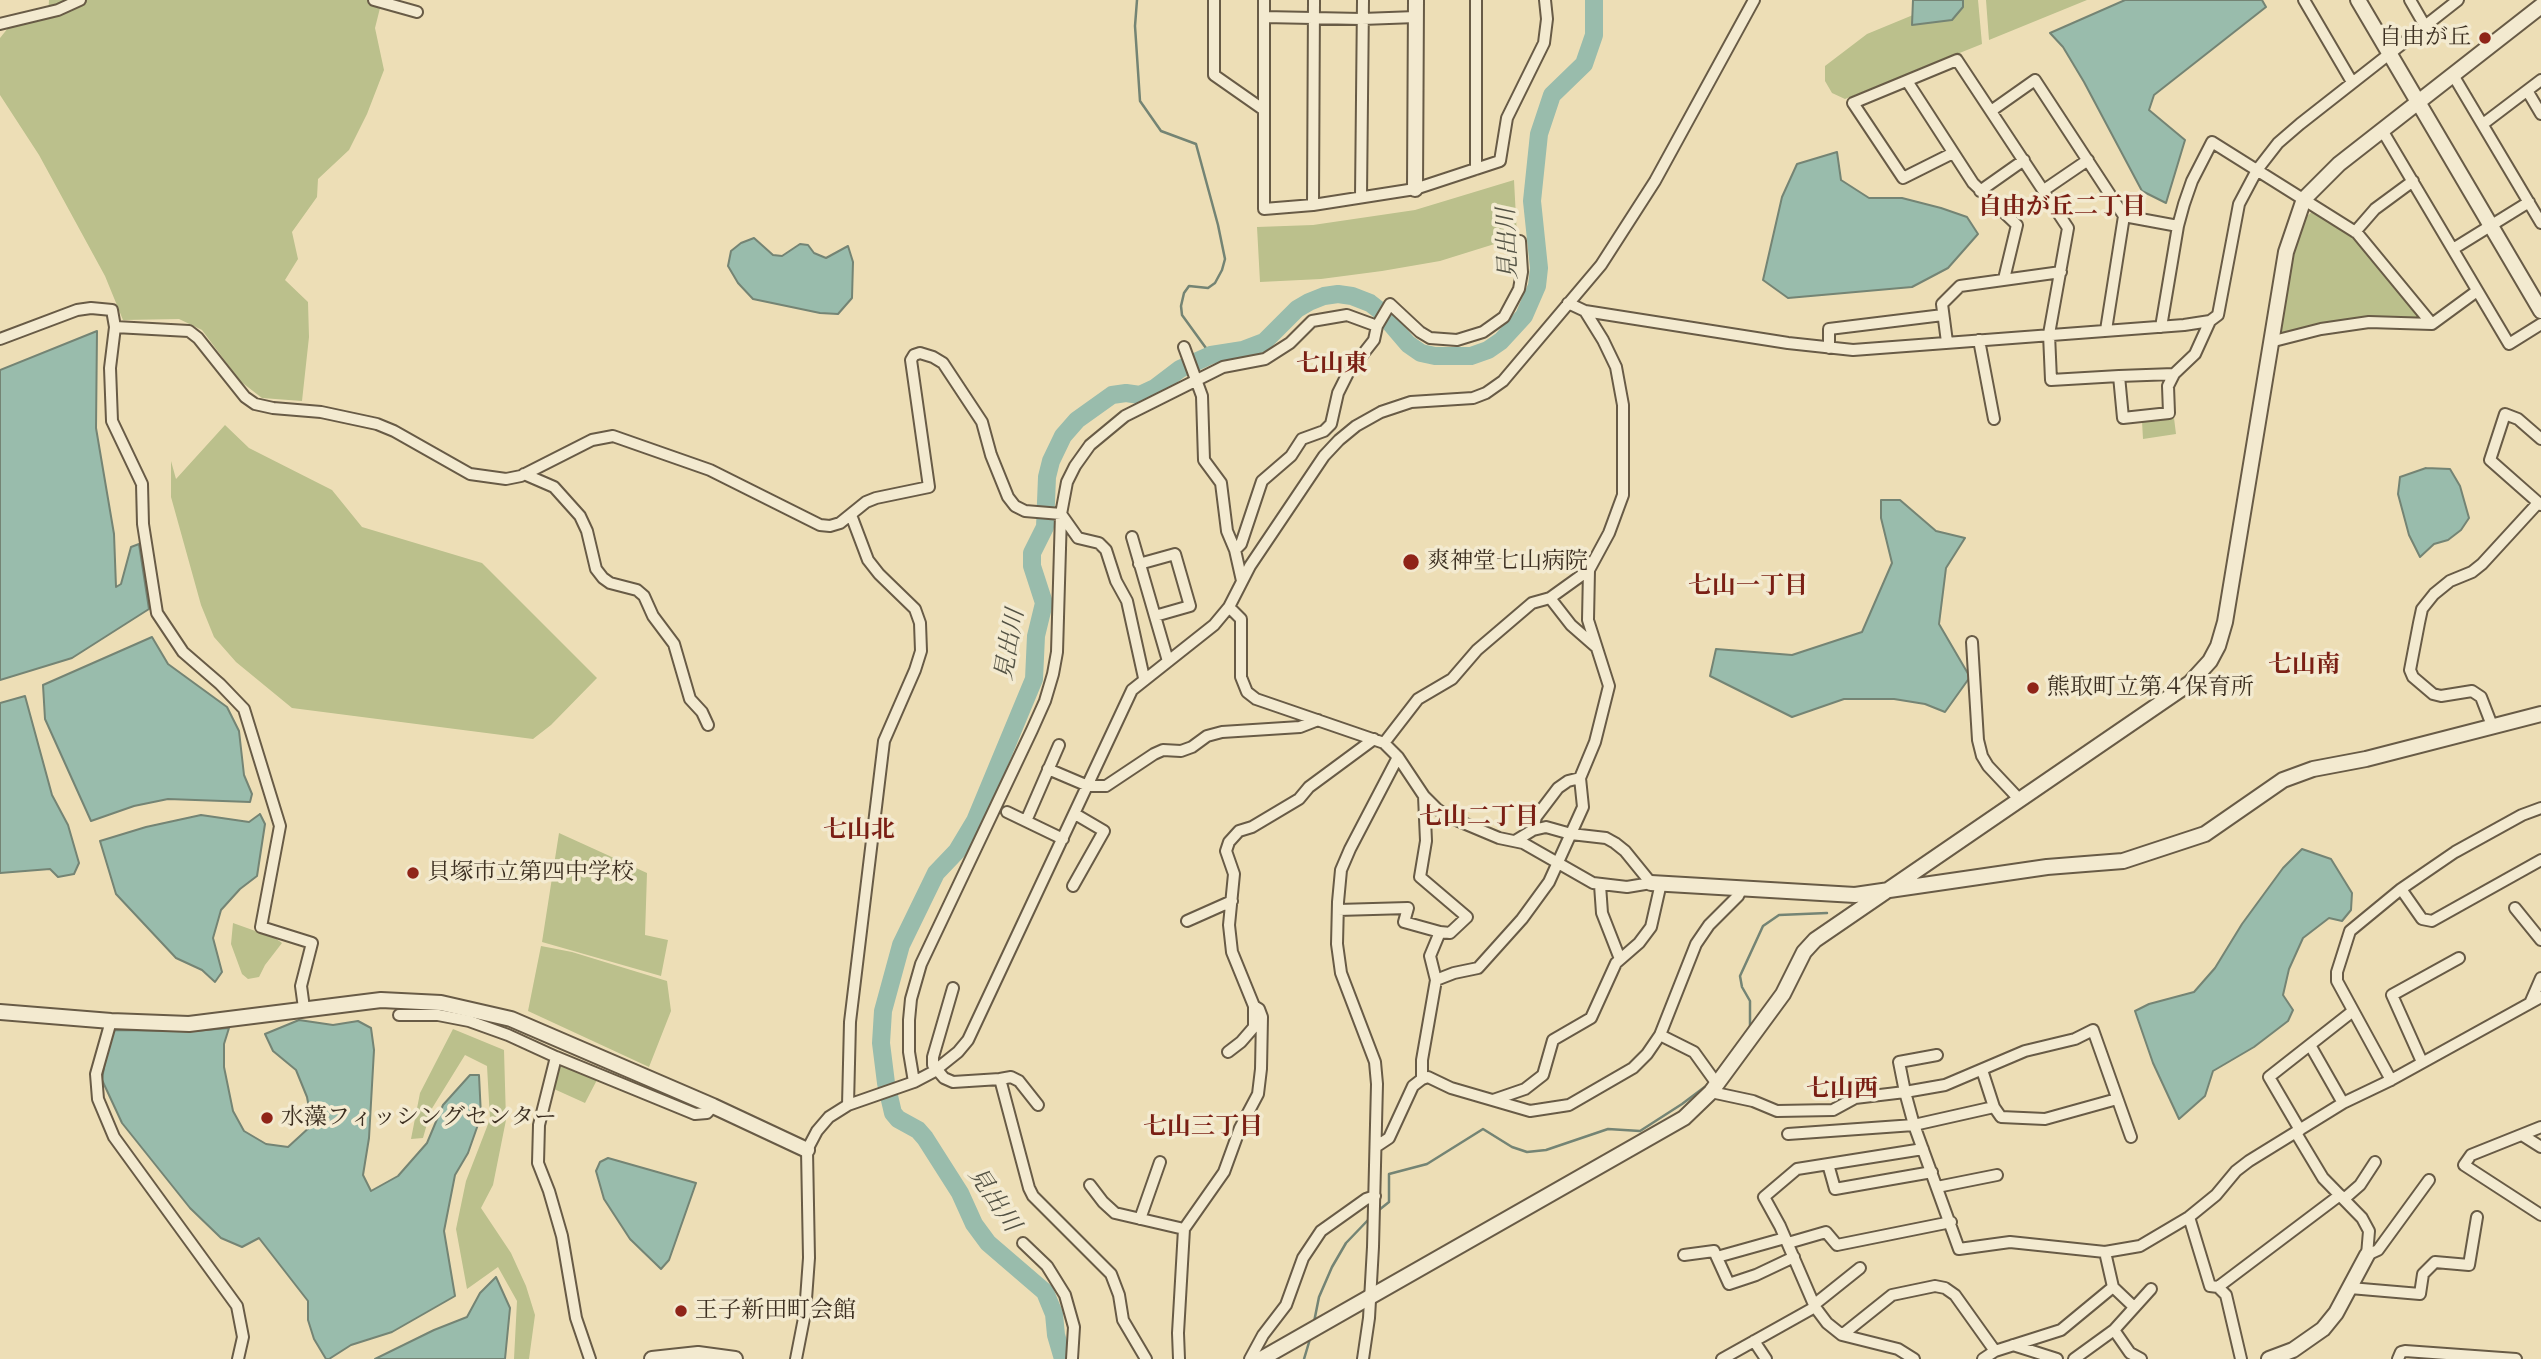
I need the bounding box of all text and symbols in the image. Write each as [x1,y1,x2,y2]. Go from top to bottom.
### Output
place label: 自由が丘 [2379,24,2471,52]
marker: 自由が丘 [2477,30,2493,46]
district label: 自由が丘二丁目 [1978,194,2146,222]
water label: 見出川 [1493,208,1525,280]
district label: 七山東 [1296,351,1368,379]
place label: 爽神堂七山病院 [1427,548,1588,576]
marker: 爽神堂七山病院 [1401,552,1421,572]
district label: 七山一丁目 [1688,573,1808,601]
water label: 見出川 [991,607,1031,683]
district label: 七山南 [2268,652,2340,680]
place label: 熊取町立第４保育所 [2047,674,2254,702]
marker: 熊取町立第４保育所 [2025,680,2041,696]
district label: 七山二丁目 [1419,804,1539,832]
district label: 七山北 [823,817,895,845]
place label: 貝塚市立第四中学校 [427,859,634,887]
marker: 貝塚市立第四中学校 [405,865,421,881]
district label: 七山西 [1806,1076,1878,1104]
place label: 水藻フィッシングセンター [281,1104,557,1132]
marker: 水藻フィッシングセンター [259,1110,275,1126]
district label: 七山三丁目 [1143,1114,1263,1142]
water label: 見出川 [961,1162,1025,1238]
place label: 王子新田町会館 [695,1297,856,1325]
marker: 王子新田町会館 [673,1303,689,1319]

